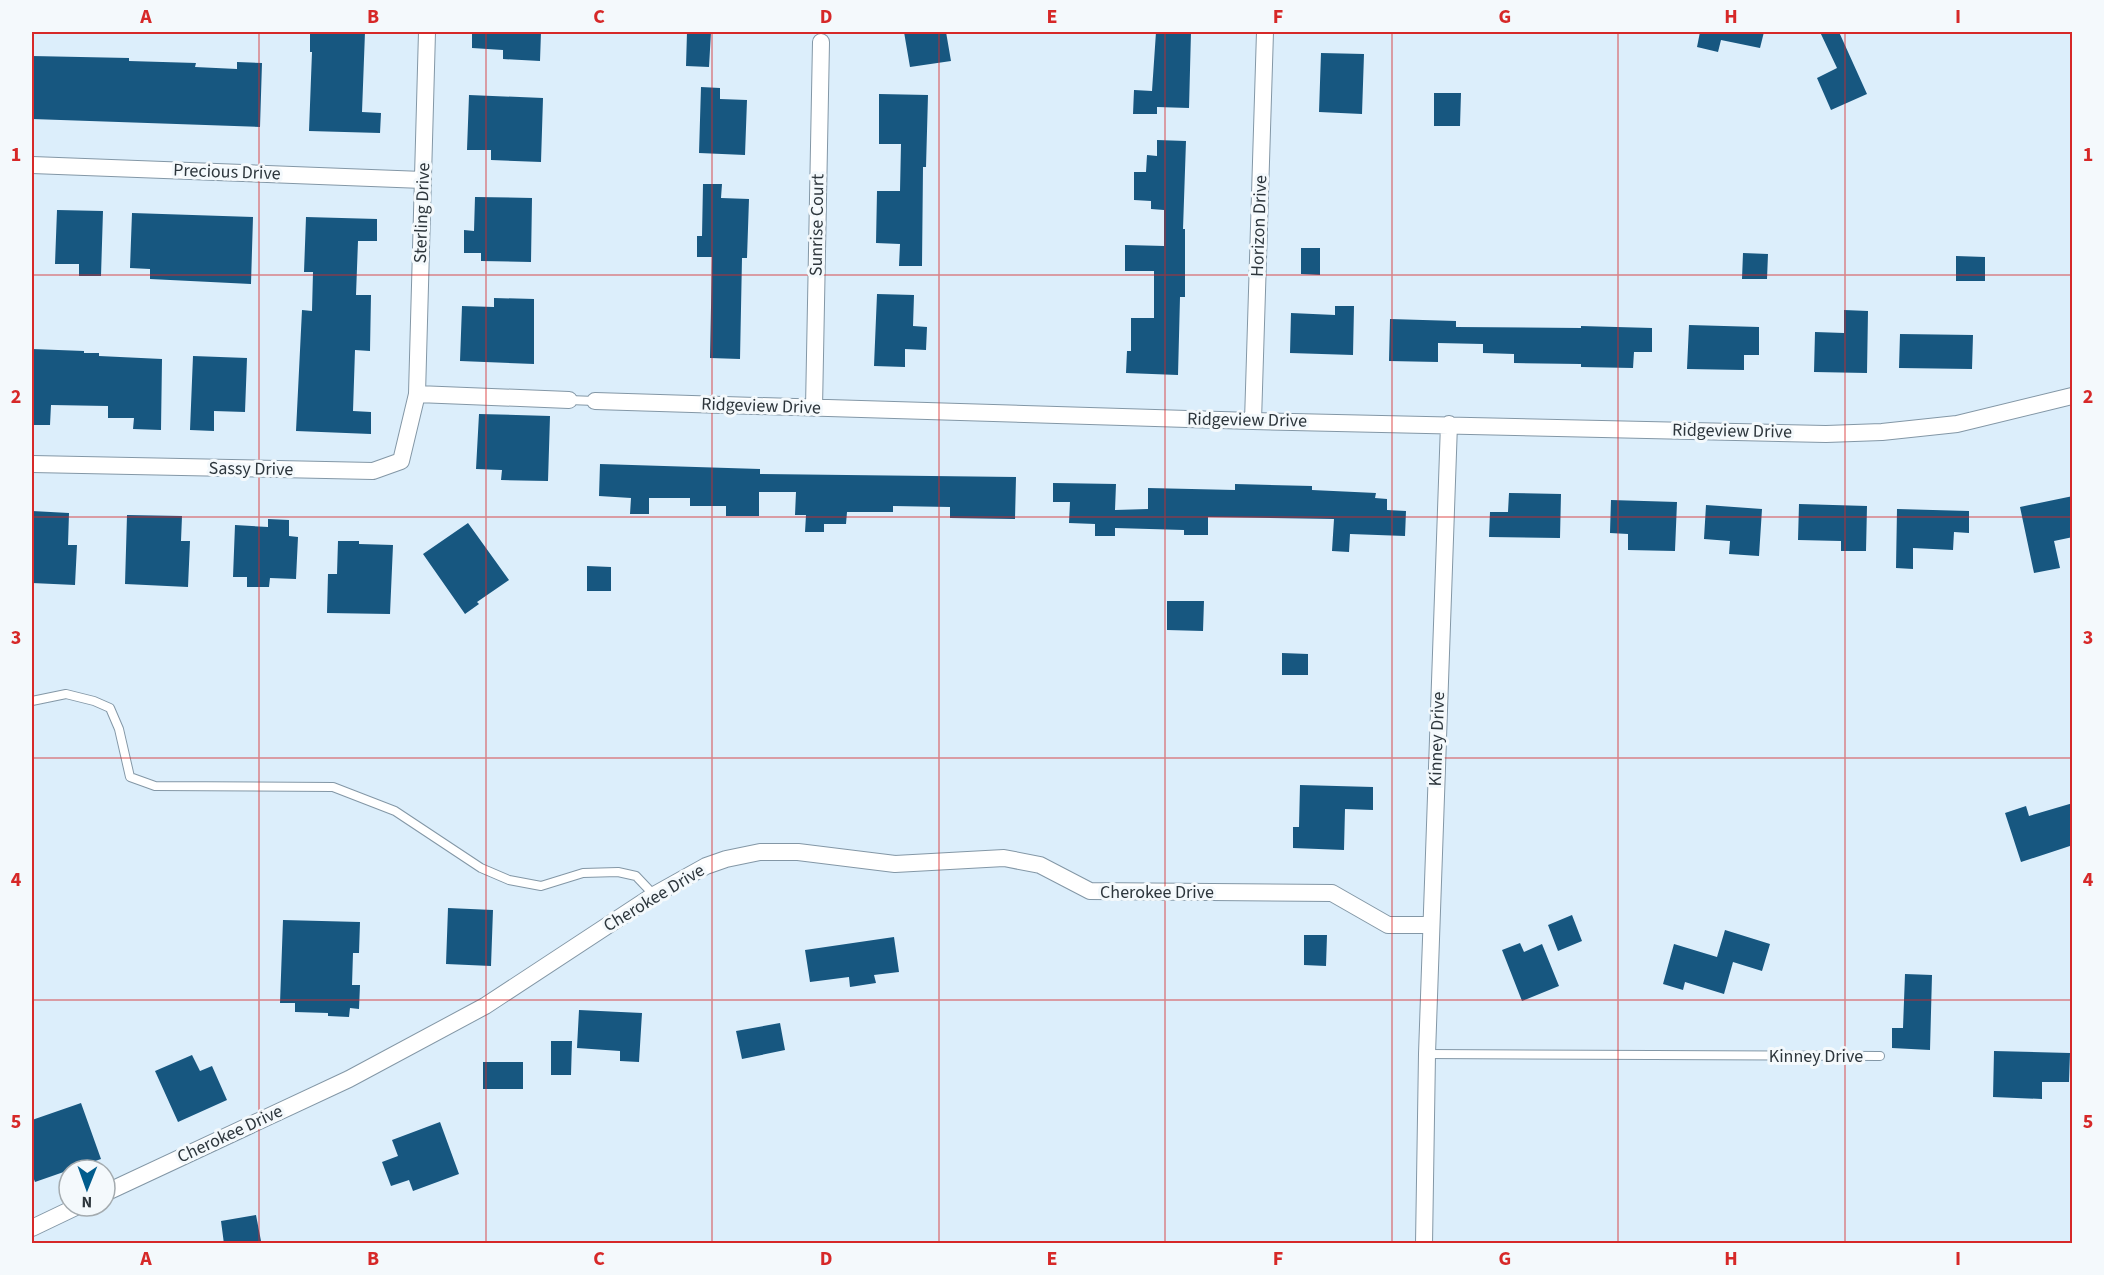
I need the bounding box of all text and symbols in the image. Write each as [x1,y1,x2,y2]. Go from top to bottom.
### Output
text: A [139,3,152,31]
text: B [367,3,379,31]
text: C [593,3,605,31]
text: D [820,3,832,31]
text: E [1047,3,1057,31]
text: F [1273,3,1283,31]
text: G [1499,3,1511,31]
text: H [1724,3,1738,31]
text: I [1955,3,1961,31]
text: 1 [11,141,21,169]
text: 1 [2083,141,2093,169]
street label: Precious Drive [173,158,281,186]
street label: Sterling Drive [408,162,436,264]
street label: Sunrise Court [804,174,830,276]
street label: Horizon Drive [1245,175,1273,277]
text: 2 [11,383,21,411]
text: 2 [2083,383,2093,411]
street label: Ridgeview Drive [701,391,821,421]
street label: Ridgeview Drive [1187,406,1307,434]
street label: Ridgeview Drive [1672,417,1792,445]
street label: Sassy Drive [208,456,294,482]
text: 3 [11,624,21,652]
text: 3 [2083,624,2093,652]
street label: Kinney Drive [1423,691,1451,787]
street label: Cherokee Drive [599,858,709,938]
text: 4 [11,866,22,894]
text: 4 [2083,866,2094,894]
street label: Cherokee Drive [1100,880,1214,905]
street label: Kinney Drive [1769,1044,1863,1069]
street label: Cherokee Drive [173,1099,287,1169]
text: 5 [11,1108,21,1136]
text: 5 [2083,1108,2093,1136]
north arrow [57,1158,117,1218]
text: N [81,1191,92,1213]
text: A [139,1245,152,1273]
text: B [367,1245,379,1273]
text: C [593,1245,605,1273]
text: D [820,1245,832,1273]
text: E [1047,1245,1057,1273]
text: F [1273,1245,1283,1273]
text: G [1499,1245,1511,1273]
text: H [1724,1245,1738,1273]
text: I [1955,1245,1961,1273]

